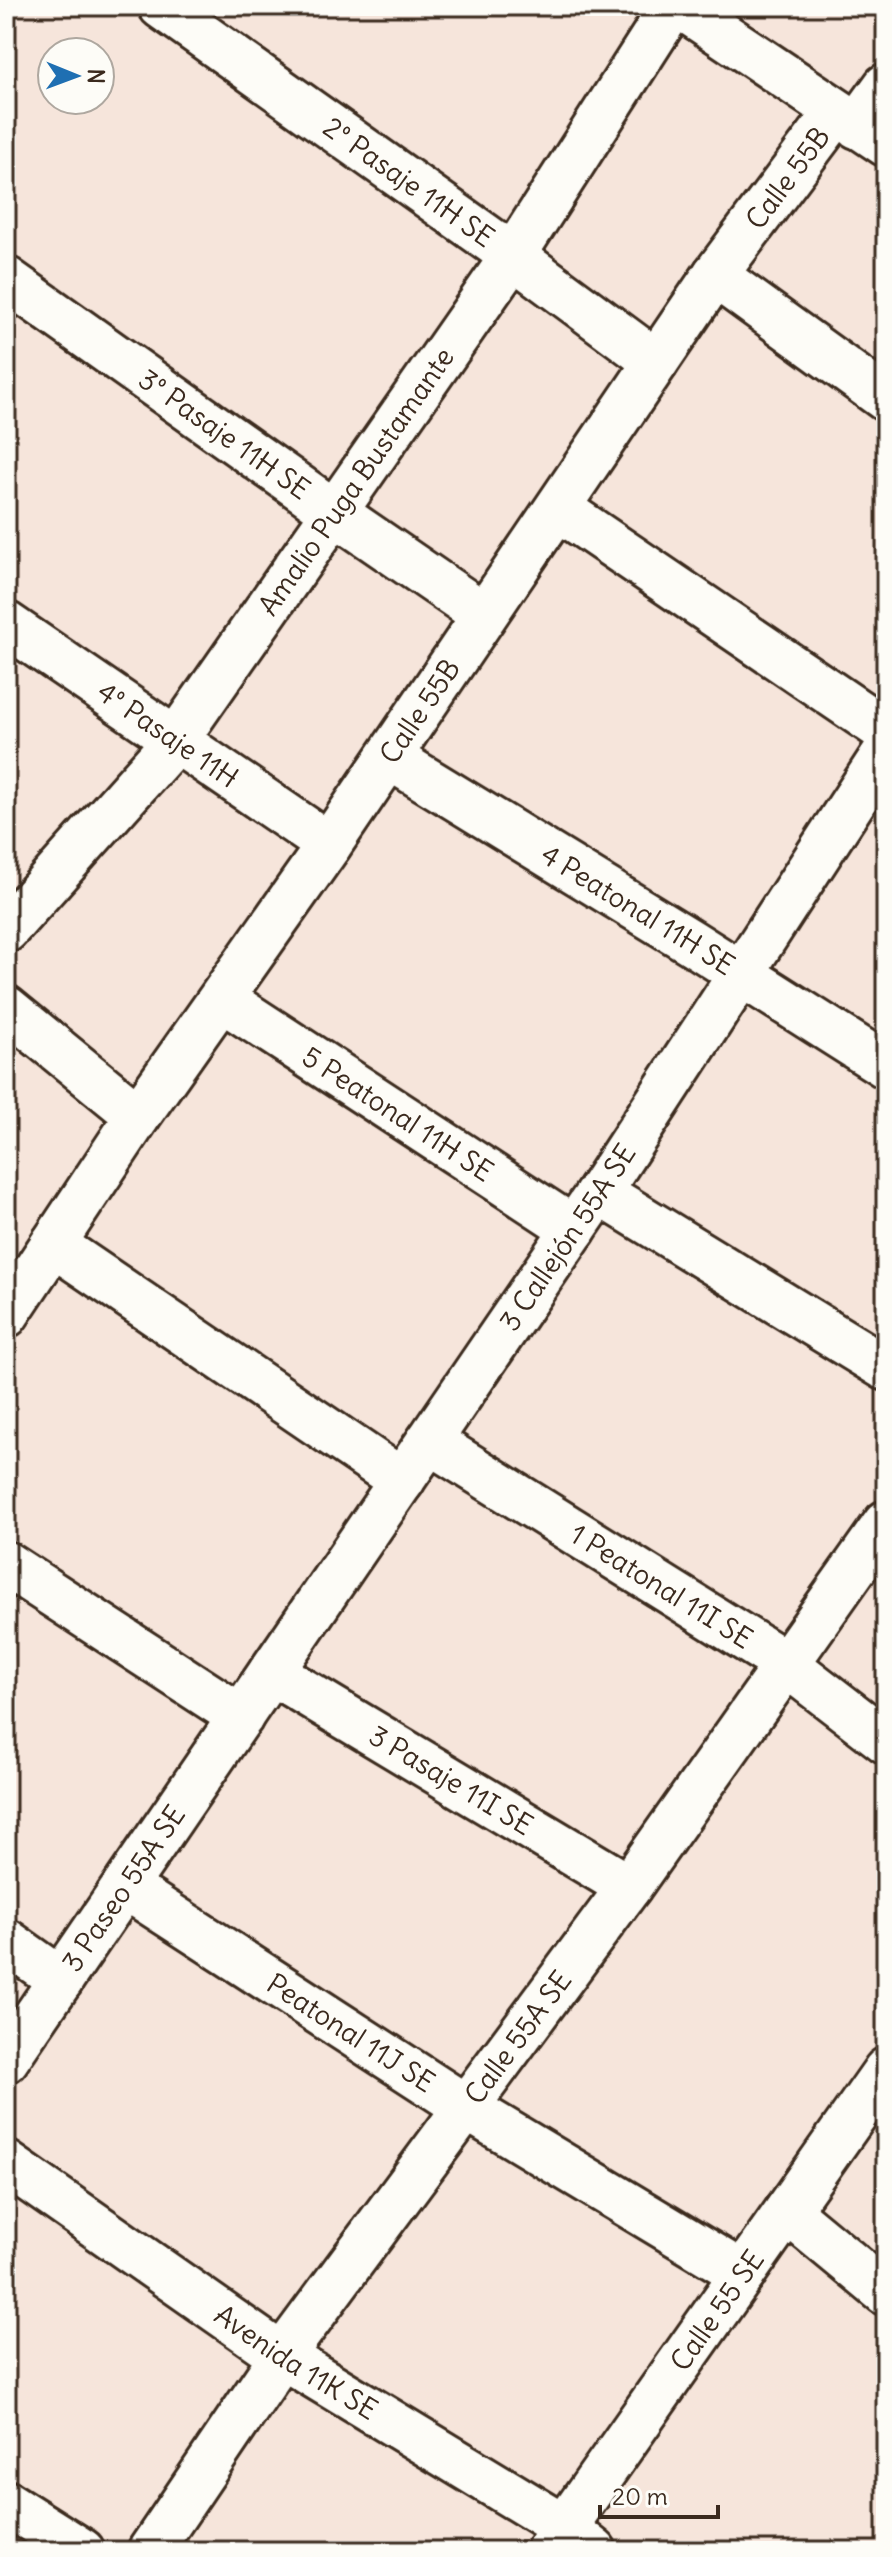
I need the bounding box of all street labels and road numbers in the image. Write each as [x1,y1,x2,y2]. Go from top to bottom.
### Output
street label: 2° Pasaje 11H SE [316,109,501,255]
street label: Calle 55B [738,119,838,236]
street label: Amalio Puga Bustamante [250,340,462,622]
street label: 3° Pasaje 11H SE [132,361,317,507]
street label: Calle 55B [371,652,468,771]
street label: 4° Pasaje 11H [90,674,245,796]
street label: 4 Peatonal 11H SE [534,836,742,983]
street label: 5 Peatonal 11H SE [295,1038,500,1189]
street label: 3 Callejón 55A SE [491,1137,643,1338]
street label: 1 Peatonal 11I SE [564,1516,759,1657]
street label: 3 Pasaje 11I SE [363,1717,539,1843]
street label: 3 Paseo 55A SE [54,1798,193,1978]
street label: Calle 55A SE [457,1963,579,2111]
street label: Peatonal 11J SE [260,1965,442,2100]
street label: Calle 55 SE [662,2243,772,2378]
street label: Avenida 11K SE [208,2297,384,2428]

